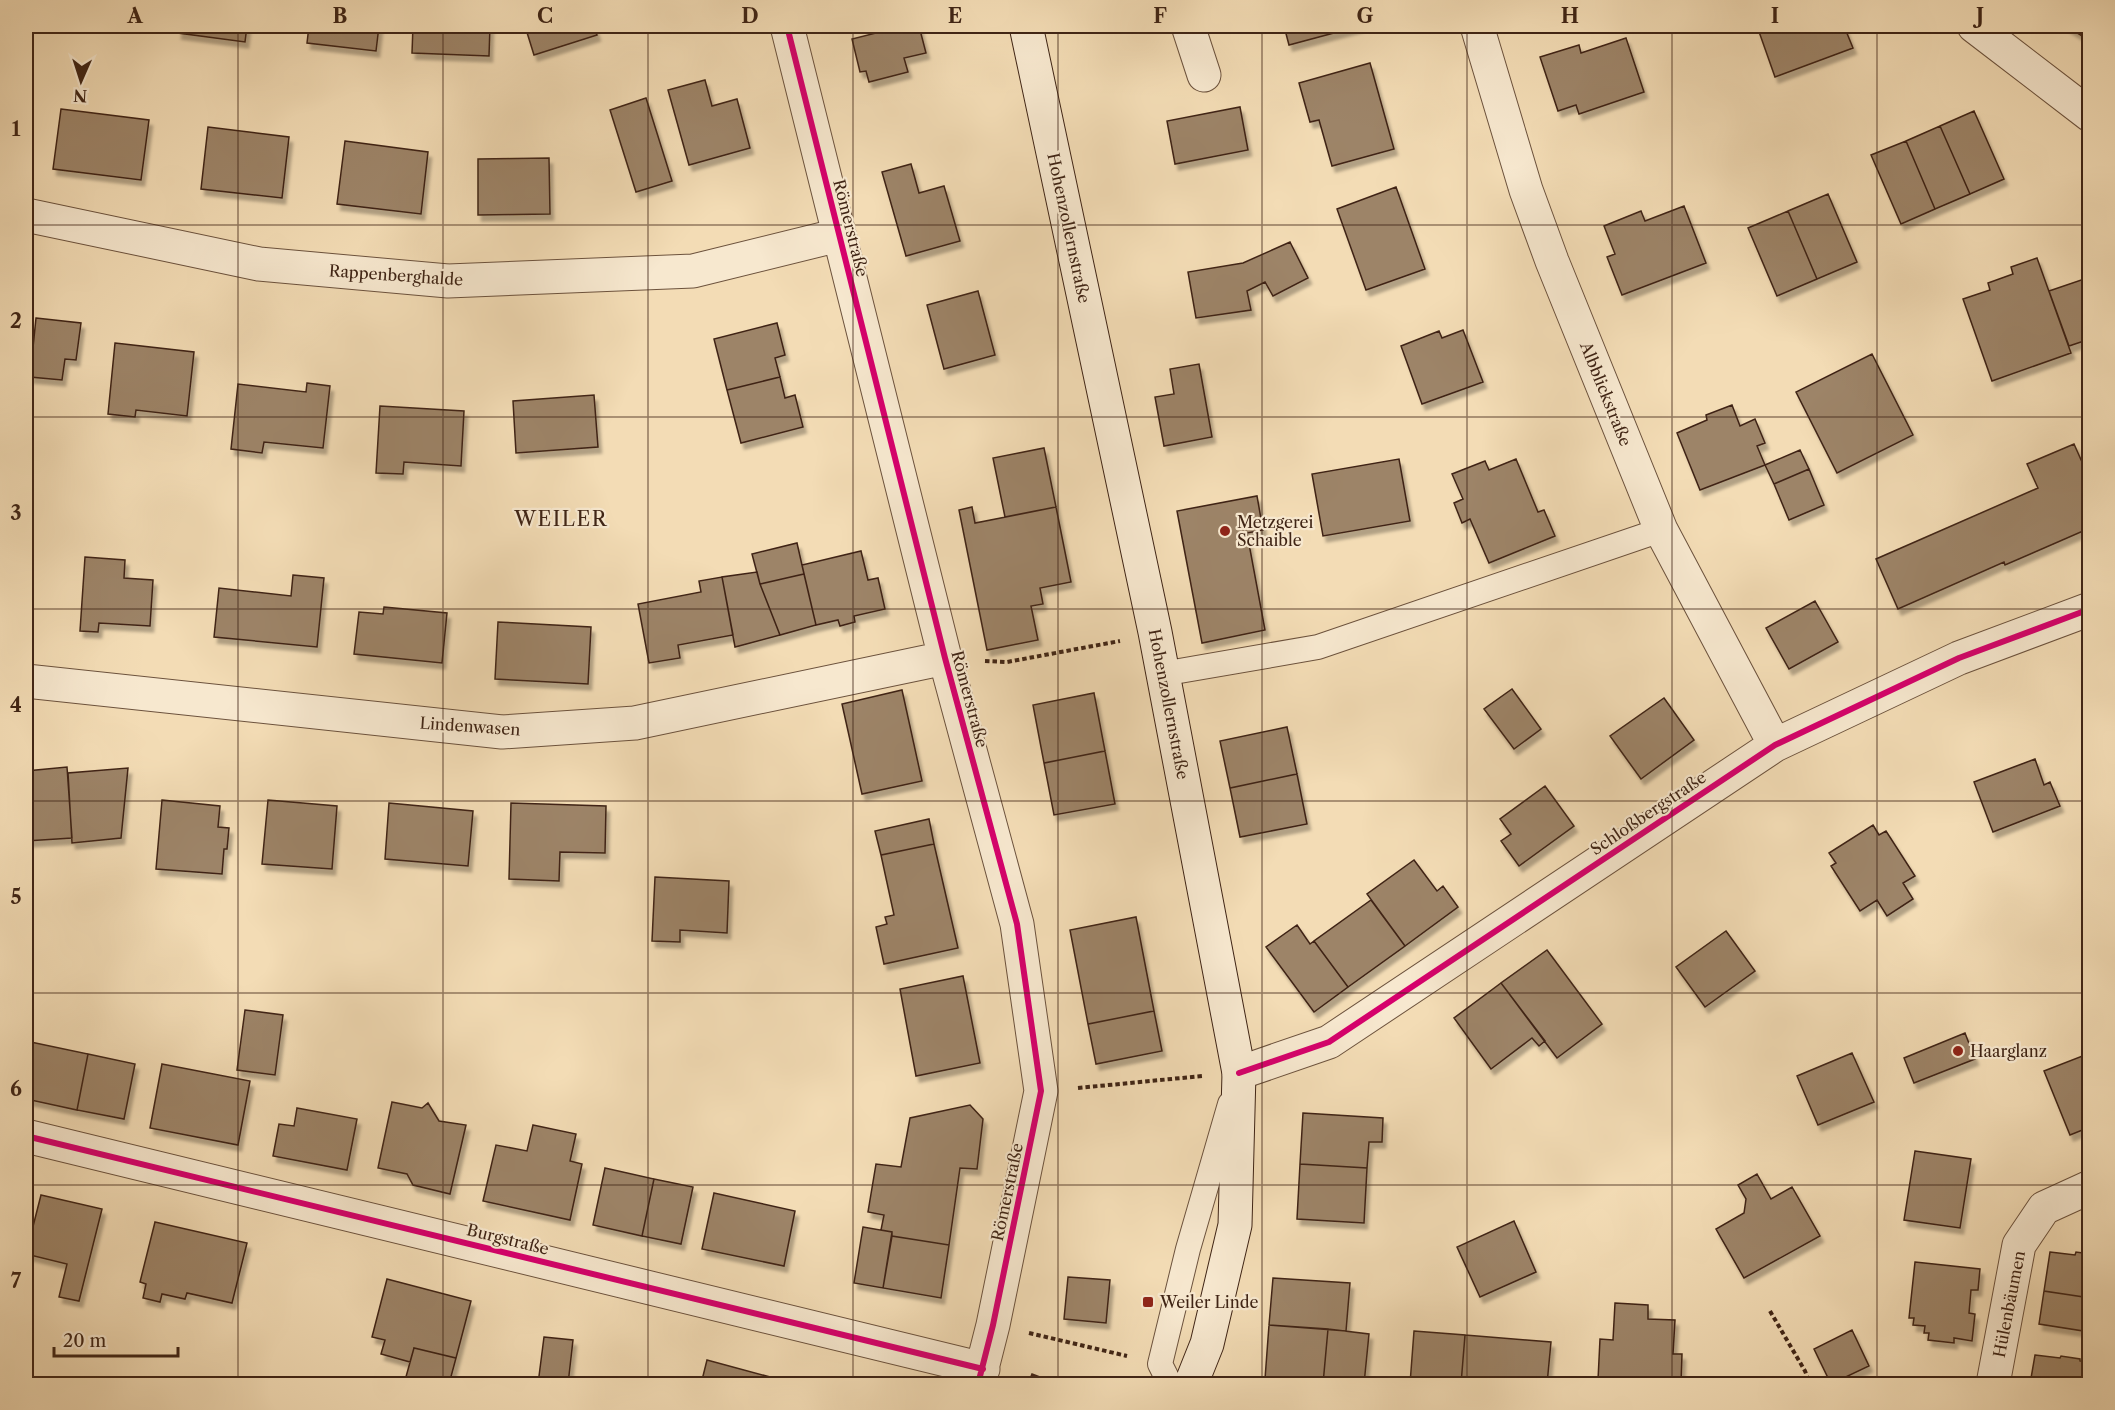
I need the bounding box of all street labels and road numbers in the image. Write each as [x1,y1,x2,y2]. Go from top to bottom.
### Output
street label: Hohenzollernstraße [1043,151,1095,305]
street label: Römerstraße [829,177,873,279]
street label: Rappenberghalde [328,260,464,290]
street label: Albblickstraße [1576,338,1636,449]
street label: Hohenzollernstraße [1145,627,1193,781]
street label: Römerstraße [947,648,993,750]
street label: Lindenwasen [419,713,521,739]
street label: Schloßbergstraße [1586,767,1710,859]
street label: Römerstraße [987,1141,1027,1243]
street label: Burgstraße [465,1219,551,1259]
street label: Hülenbäumen [1989,1249,2029,1359]

